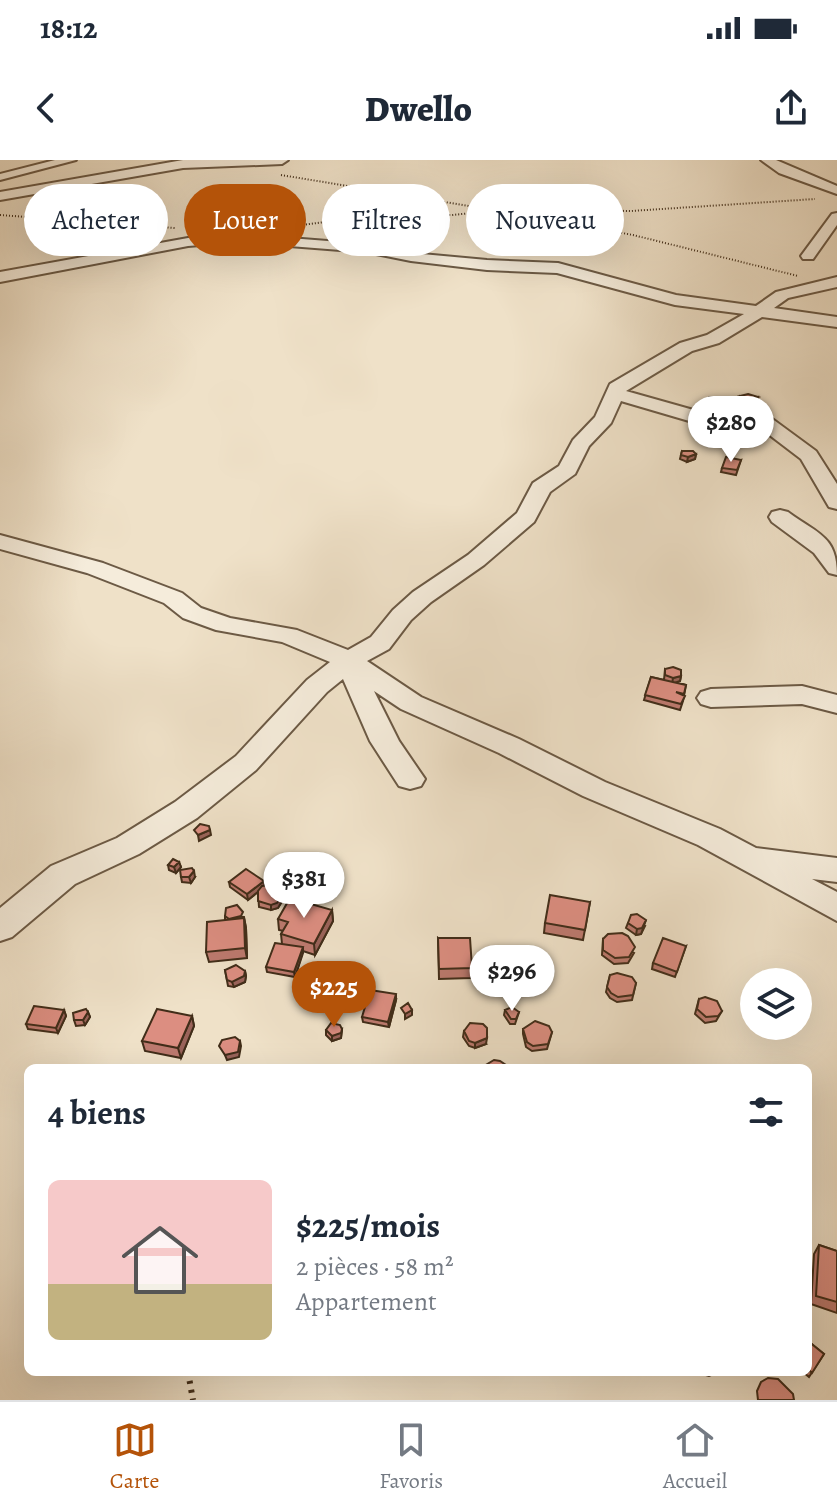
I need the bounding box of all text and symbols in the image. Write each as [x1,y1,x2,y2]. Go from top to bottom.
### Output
text: 18:12 [40,8,98,48]
text: Dwello [365,84,472,133]
icon: back [24,86,68,130]
icon: share [769,86,813,130]
chip: Acheter [24,184,168,256]
chip: Louer [184,184,306,256]
chip: Filtres [322,184,450,256]
chip: Nouveau [466,184,624,256]
pin: $280 [684,396,778,464]
text: $280 [706,404,756,439]
pin: $381 [257,852,351,920]
text: $381 [281,860,327,895]
pin: $296 [465,945,559,1013]
text: $296 [488,953,536,988]
pin: $225 [287,961,381,1029]
map controls [740,968,812,1040]
button: layers [740,968,812,1040]
text: $225 [310,969,358,1004]
text: 4 biens [48,1089,146,1136]
icon: filters [744,1090,788,1134]
text: $225/mois [296,1202,440,1249]
icon: home [112,1212,208,1308]
text: 2 pièces · 58 m² [296,1249,454,1284]
text: Appartement [296,1284,437,1319]
tab: Carte [110,1418,159,1496]
tab: Favoris [379,1418,443,1496]
tab: Accueil [663,1418,727,1496]

